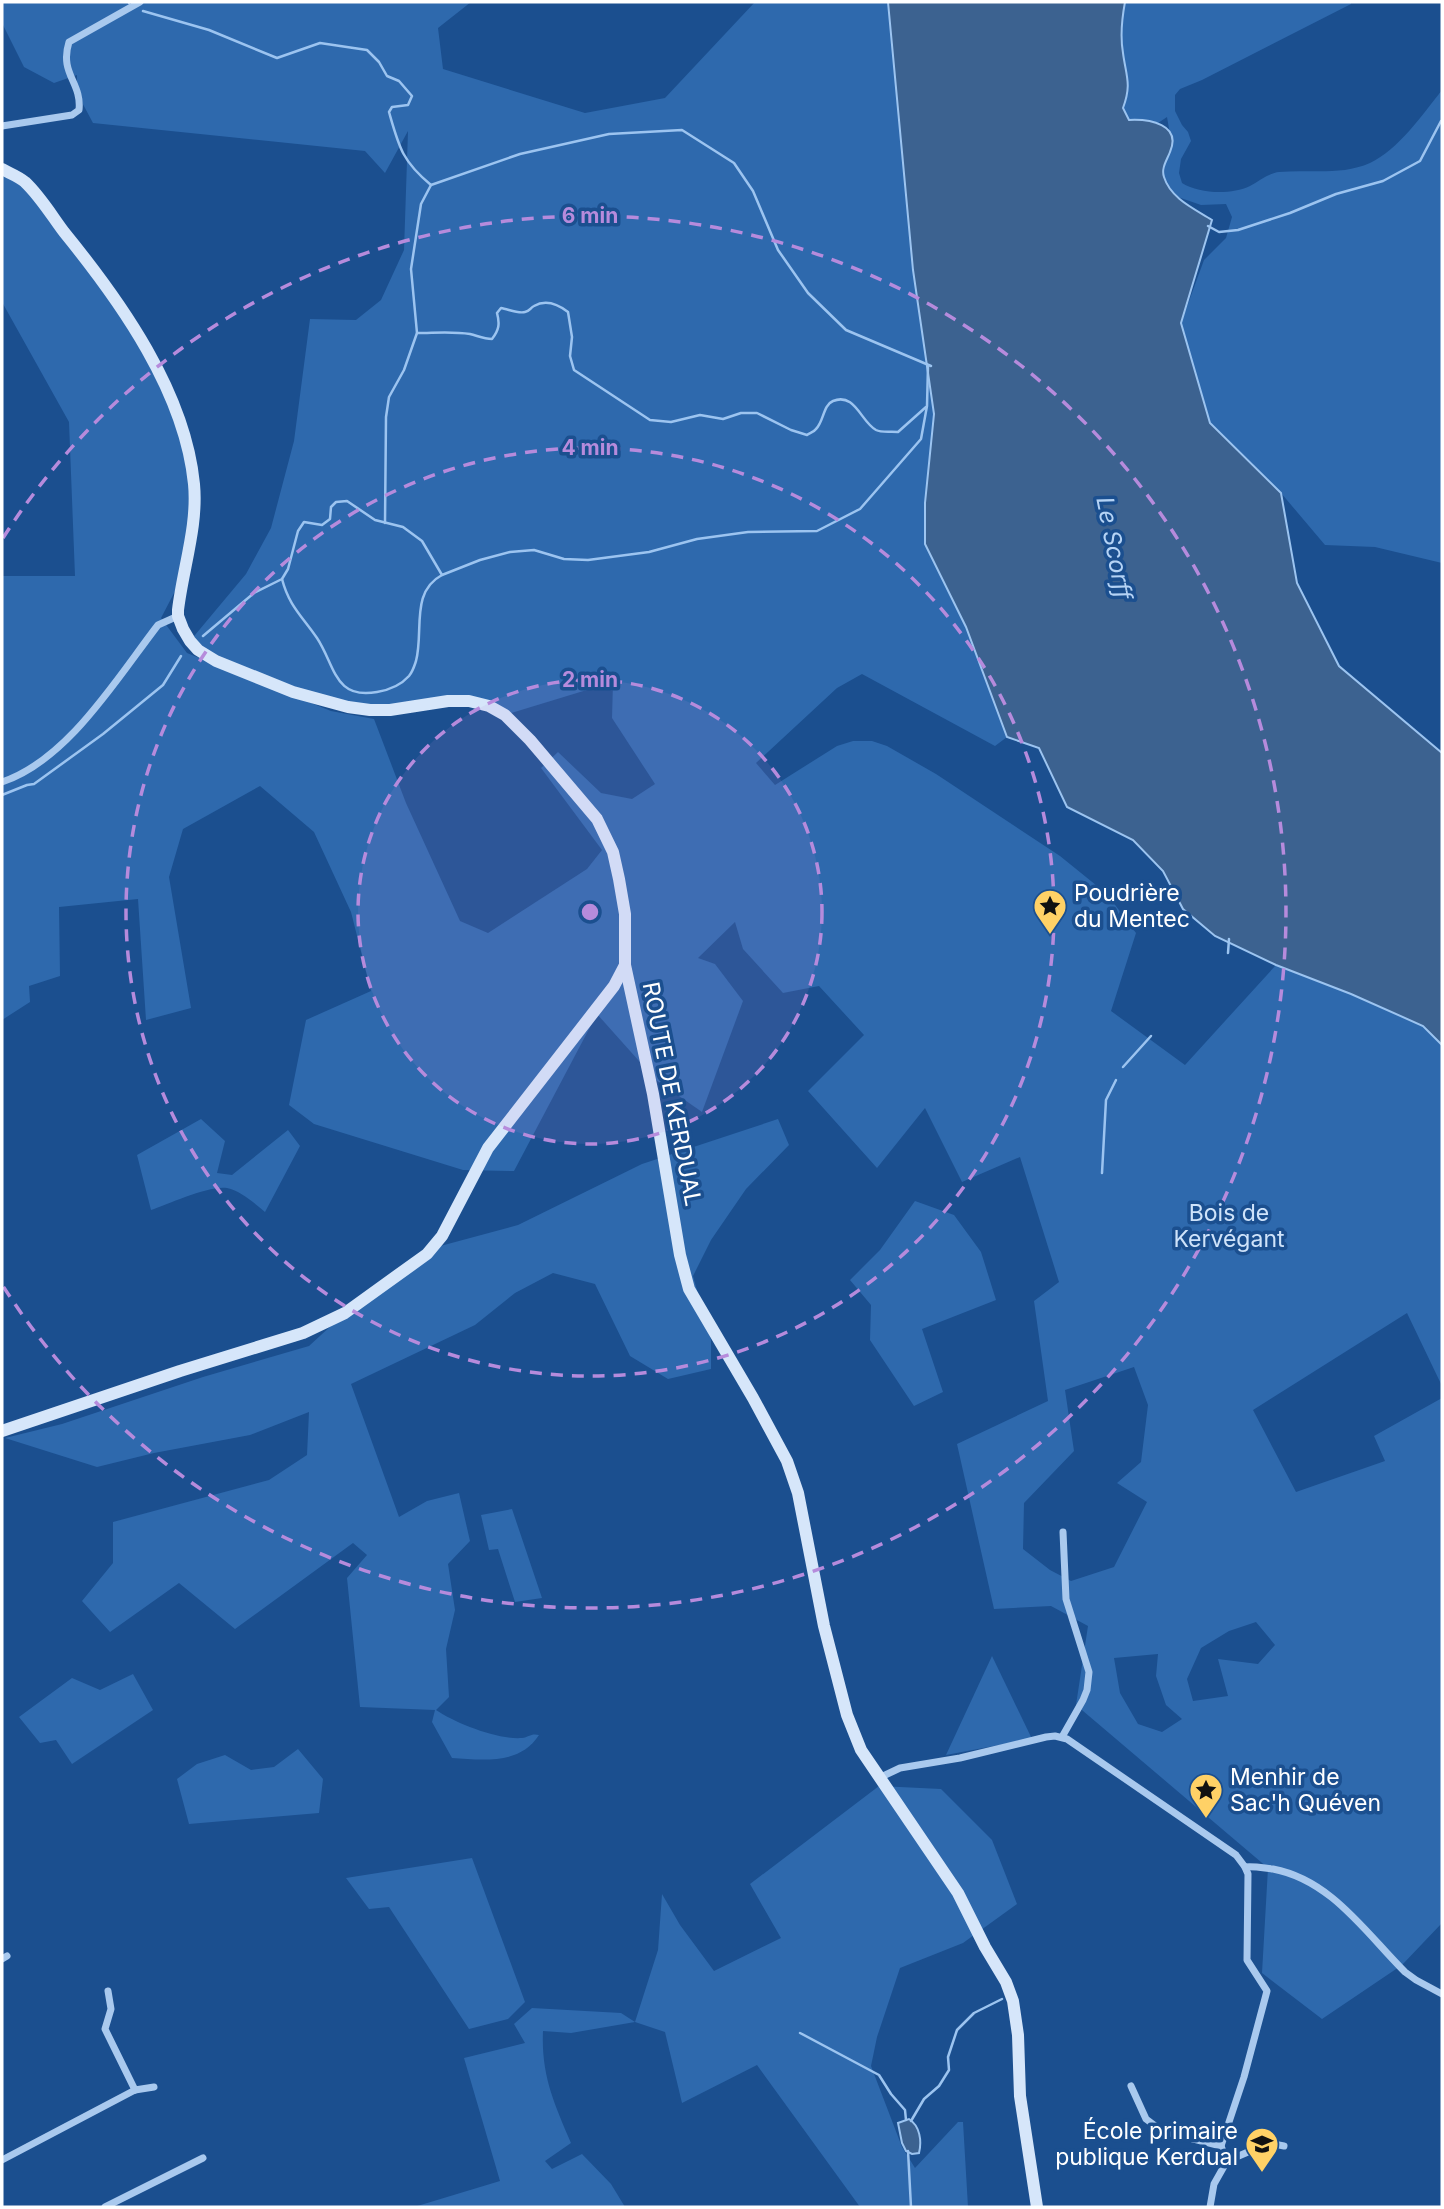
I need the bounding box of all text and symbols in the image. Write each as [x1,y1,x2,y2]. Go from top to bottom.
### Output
text: 6 min [562,203,618,228]
text: 4 min [561,435,619,460]
water label: Le Scorff [1090,494,1139,604]
text: 2 min [562,667,618,692]
place label: Poudrière du Mentec [1074,879,1190,933]
place icon: Poudrière du Mentec [1031,887,1069,936]
centre of rings [578,900,602,924]
street label: ROUTE DE KERDUAL [637,980,707,1208]
park label: Bois de Kervégant [1174,1199,1285,1253]
place label: Menhir de Sac'h Quéven [1230,1763,1381,1817]
place icon: Menhir de Sac'h Quéven [1187,1771,1225,1820]
place label: École primaire publique Kerdual [1055,2117,1238,2171]
school or university icon: École primaire publique Kerdual [1243,2125,1281,2174]

